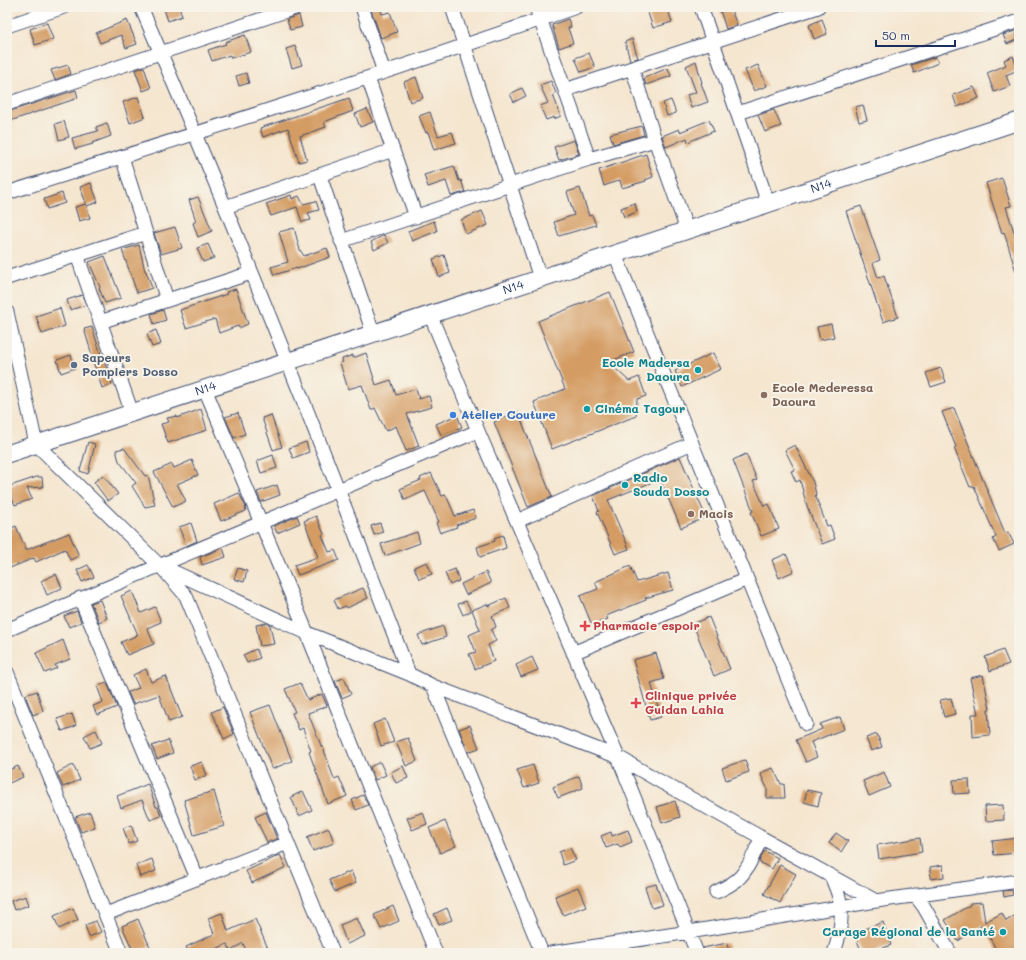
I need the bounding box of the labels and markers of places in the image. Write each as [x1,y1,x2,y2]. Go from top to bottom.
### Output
place label: Sapeurs Pompiers Dosso [82,349,178,379]
place label: Ecole Madersa Daoura [602,354,690,384]
marker: Sapeurs Pompiers Dosso [69,360,79,370]
marker: Ecole Madersa Daoura [693,365,703,375]
place label: Ecole Mederessa Daoura [772,379,873,409]
marker: Ecole Mederessa Daoura [759,390,769,400]
place label: Cinéma Tagour [595,400,685,416]
marker: Cinéma Tagour [582,404,592,414]
place label: Atelier Couture [461,406,556,422]
marker: Atelier Couture [448,410,458,420]
place label: Radio Souda Dosso [633,469,709,499]
marker: Radio Souda Dosso [620,480,630,490]
place label: Macis [699,505,733,521]
marker: Macis [686,509,696,519]
place label: Pharmacie espoir [593,617,700,633]
marker: Pharmacie espoir [580,621,590,631]
place label: Clinique privée Guidan Lahia [645,687,737,717]
marker: Clinique privée Guidan Lahia [630,697,642,709]
place label: Carage Régional de la Santé [822,923,995,939]
marker: Carage Régional de la Santé [998,927,1008,937]

